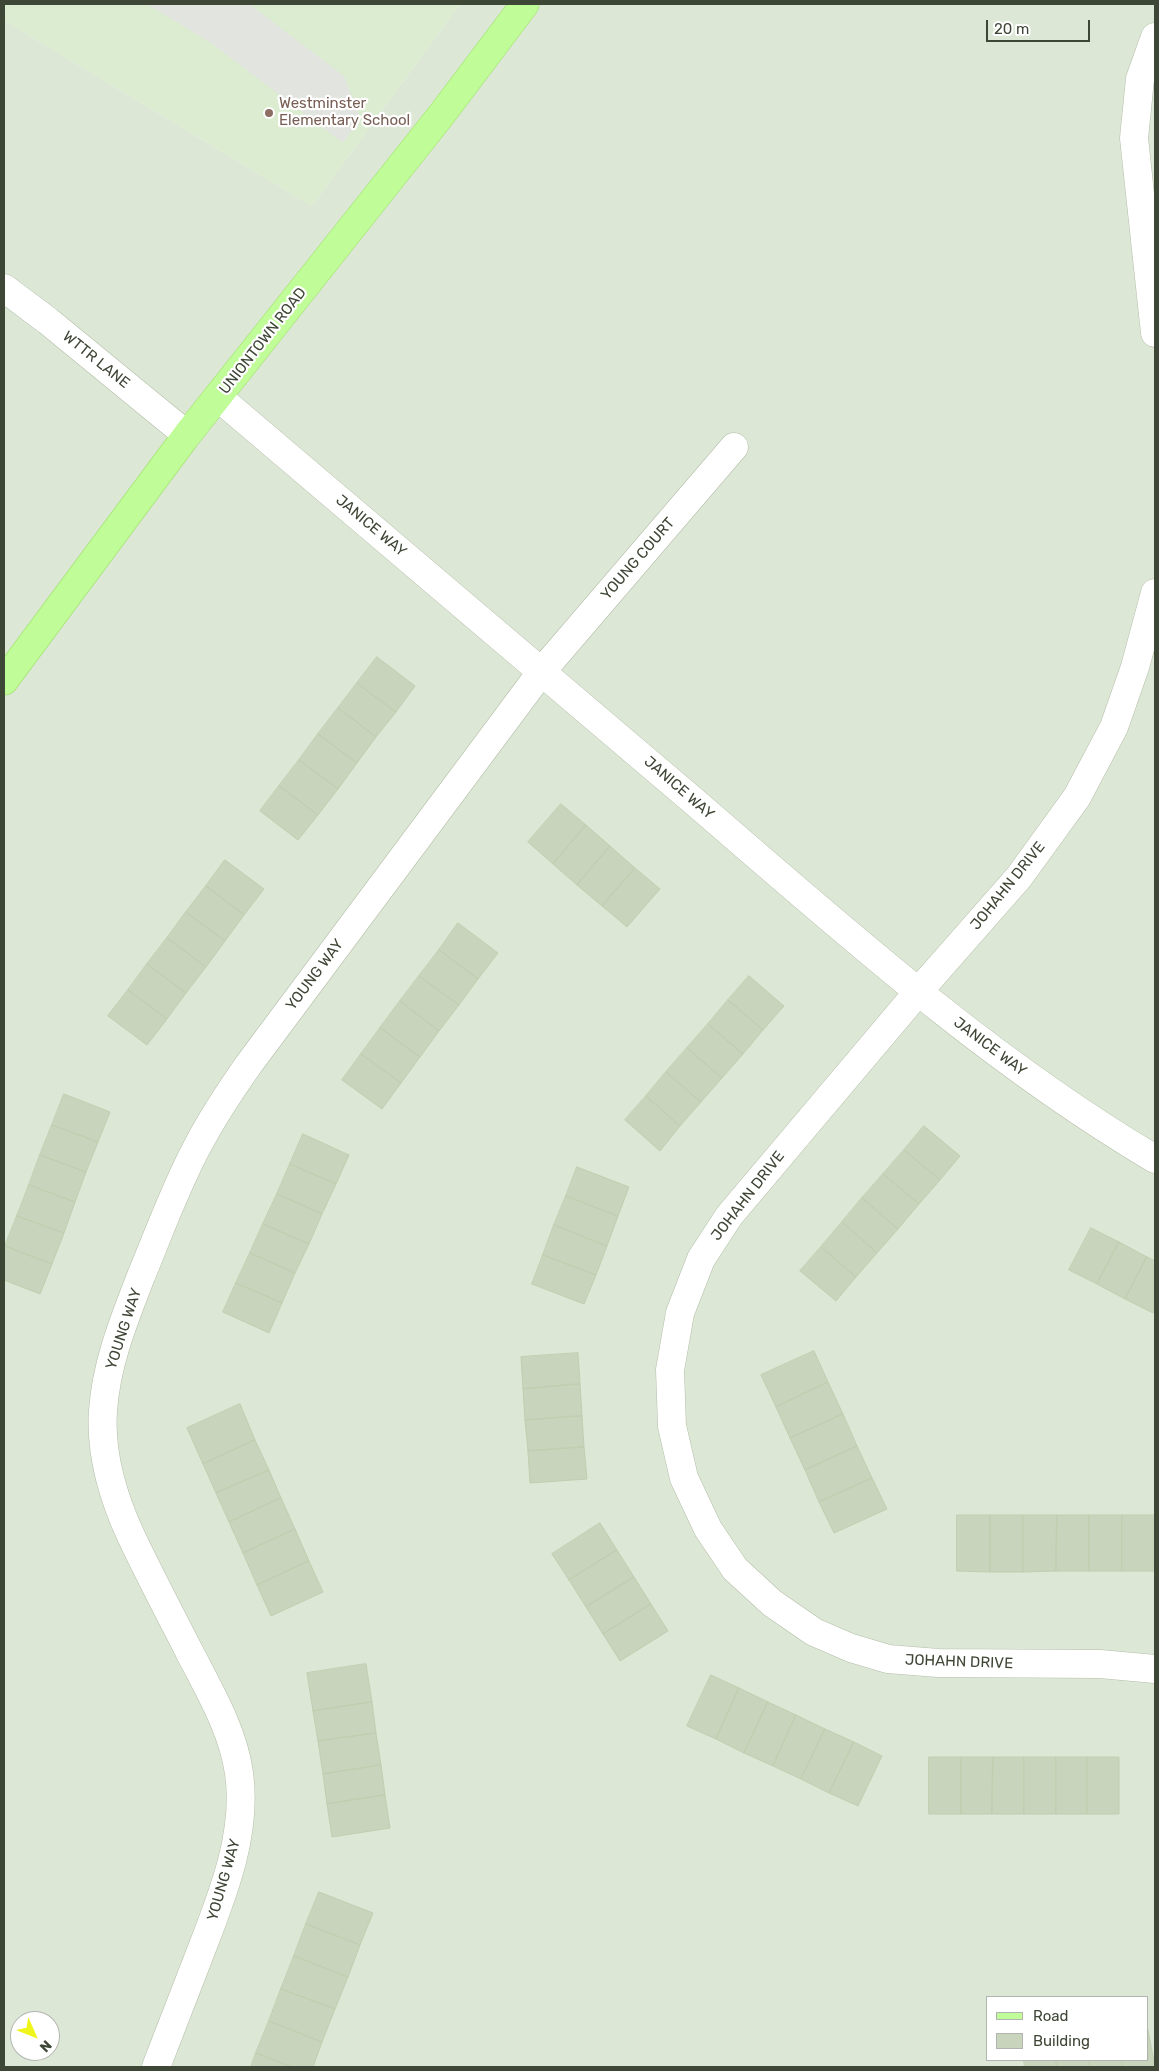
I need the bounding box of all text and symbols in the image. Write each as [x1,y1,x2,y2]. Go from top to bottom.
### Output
scale bar [989,10,1093,42]
text: 20 m [994,20,1029,38]
place label: Westminster Elementary School [279,95,410,130]
marker: Westminster Elementary School [263,107,275,119]
street label: UNIONTOWN ROAD [216,284,310,398]
street label: WTTR LANE [59,328,133,392]
street label: JANICE WAY [332,491,410,561]
street label: YOUNG COURT [597,514,679,604]
street label: JANICE WAY [640,753,718,823]
street label: JOHAHN DRIVE [967,838,1049,934]
street label: YOUNG WAY [282,936,348,1014]
street label: JANICE WAY [950,1014,1030,1080]
street label: JOHAHN DRIVE [708,1148,788,1244]
street label: YOUNG WAY [102,1286,146,1372]
street label: JOHAHN DRIVE [905,1651,1013,1673]
street label: YOUNG WAY [204,1837,244,1923]
legend [986,1996,1149,2061]
text: Road [1033,2007,1069,2025]
north arrow [10,2011,60,2061]
text: Building [1033,2032,1090,2050]
text: N [36,2037,55,2056]

